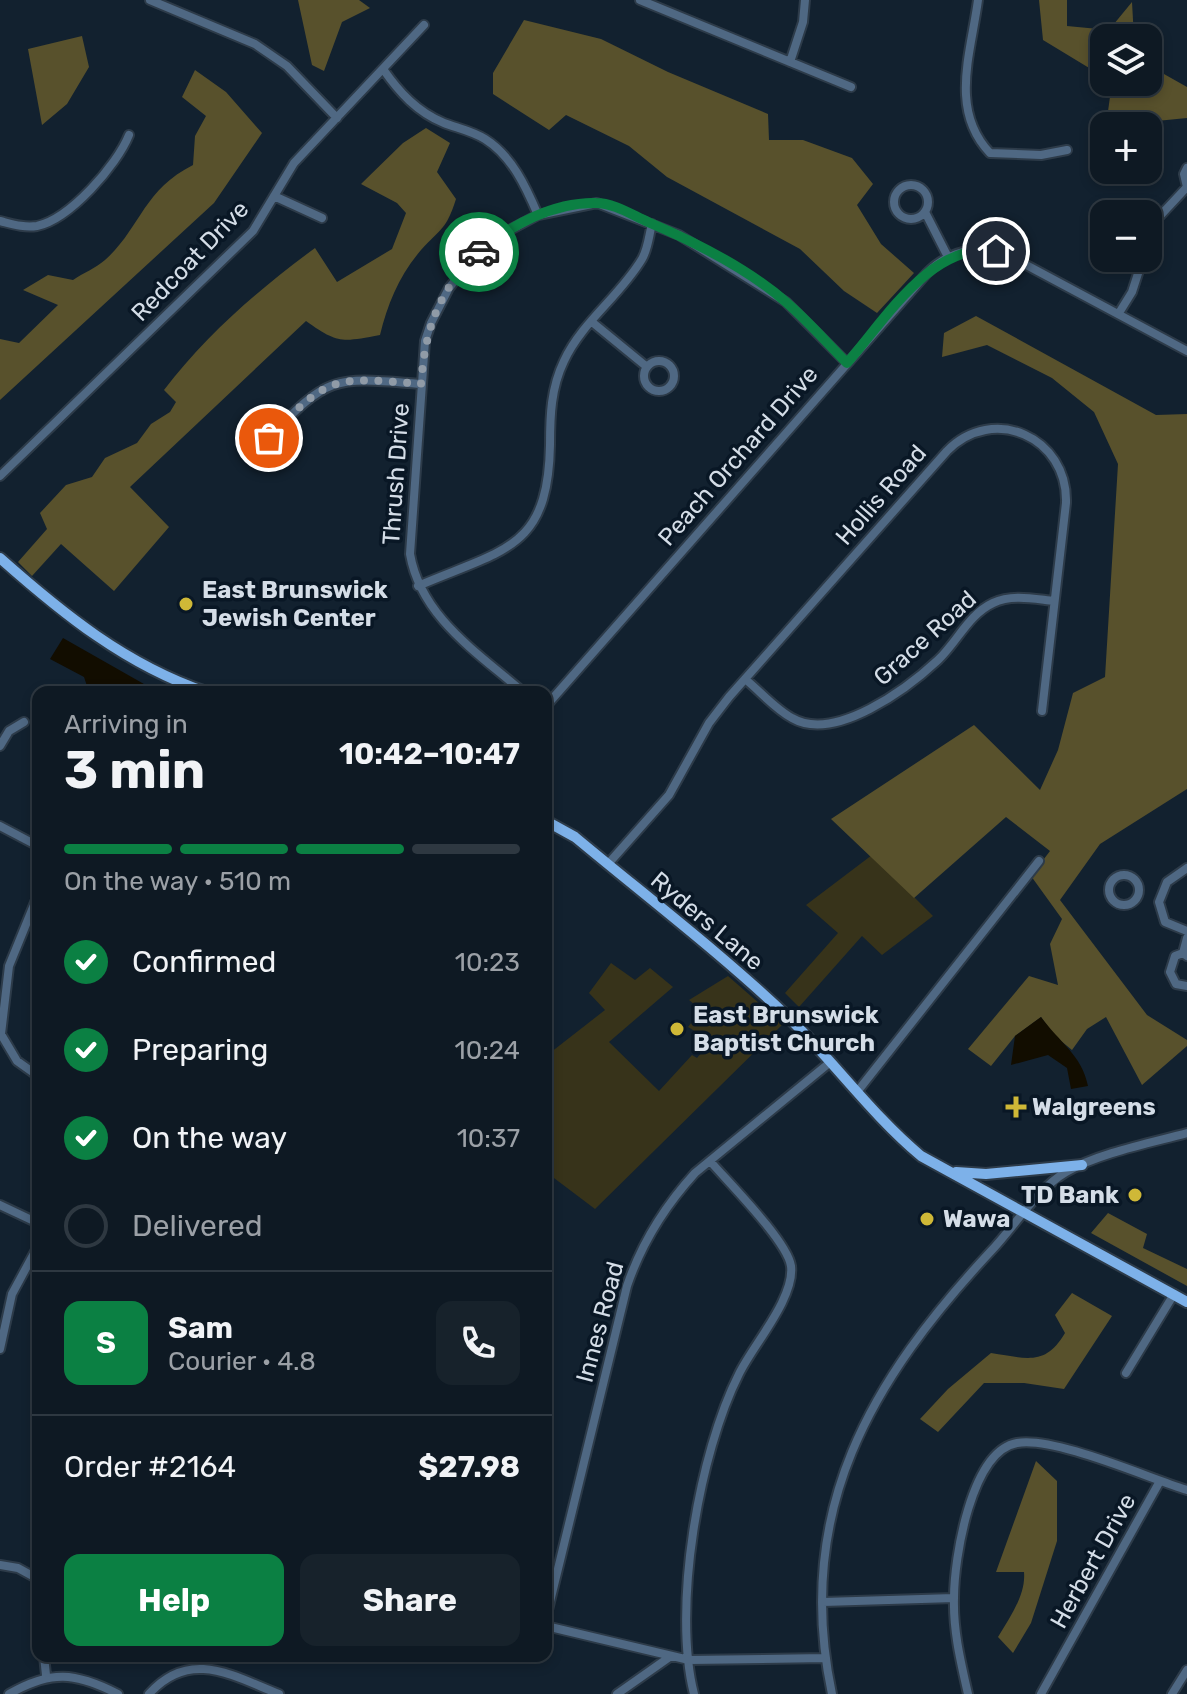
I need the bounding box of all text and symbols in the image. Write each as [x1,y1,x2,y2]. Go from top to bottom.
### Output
map controls [1090,24,1162,272]
button: layers [1090,24,1162,96]
button: + [1090,112,1162,184]
street label: Redcoat Drive [126,195,254,327]
button: − [1090,200,1162,272]
courier [439,212,519,292]
pin [962,217,1030,285]
icon: home [974,229,1018,273]
icon: car [457,230,501,274]
street label: Peach Orchard Drive [652,361,824,551]
street label: Thrush Drive [377,402,415,546]
pin [235,404,303,472]
icon: bag [247,416,291,460]
street label: Hollis Road [830,439,932,551]
place label: East Brunswick Jewish Center [202,576,388,632]
street label: Grace Road [868,585,982,691]
marker: East Brunswick Jewish Center [177,595,195,613]
text: Arriving in [64,709,188,740]
text: 10:42–10:47 [339,736,520,772]
text: 3 min [64,739,205,801]
text: On the way · 510 m [64,866,291,897]
street label: Ryders Lane [645,866,769,976]
icon: check [64,940,108,984]
text: Confirmed [132,944,276,980]
text: 10:23 [455,947,520,978]
place label: East Brunswick Baptist Church [693,1001,879,1057]
marker: East Brunswick Baptist Church [668,1020,686,1038]
icon: check [64,1028,108,1072]
text: Preparing [132,1032,268,1068]
text: 10:24 [455,1035,520,1066]
place label: Walgreens [1032,1093,1156,1121]
marker: Walgreens [1007,1098,1025,1116]
icon: check [64,1116,108,1160]
text: On the way [132,1120,287,1156]
text: 10:37 [457,1123,520,1154]
place label: TD Bank [1021,1181,1119,1209]
marker: TD Bank [1126,1186,1144,1204]
place label: Wawa [943,1205,1010,1233]
text: Delivered [132,1208,263,1244]
marker: Wawa [918,1210,936,1228]
street label: Innes Road [570,1258,630,1386]
button: phone [436,1301,520,1385]
text: Sam [168,1310,233,1346]
text: S [96,1325,116,1361]
text: Courier · 4.8 [168,1346,316,1377]
text: Order #2164 [64,1449,236,1485]
text: $27.98 [418,1449,520,1485]
street label: Herbert Drive [1045,1489,1141,1633]
button: Help [64,1554,284,1646]
button: Share [300,1554,520,1646]

